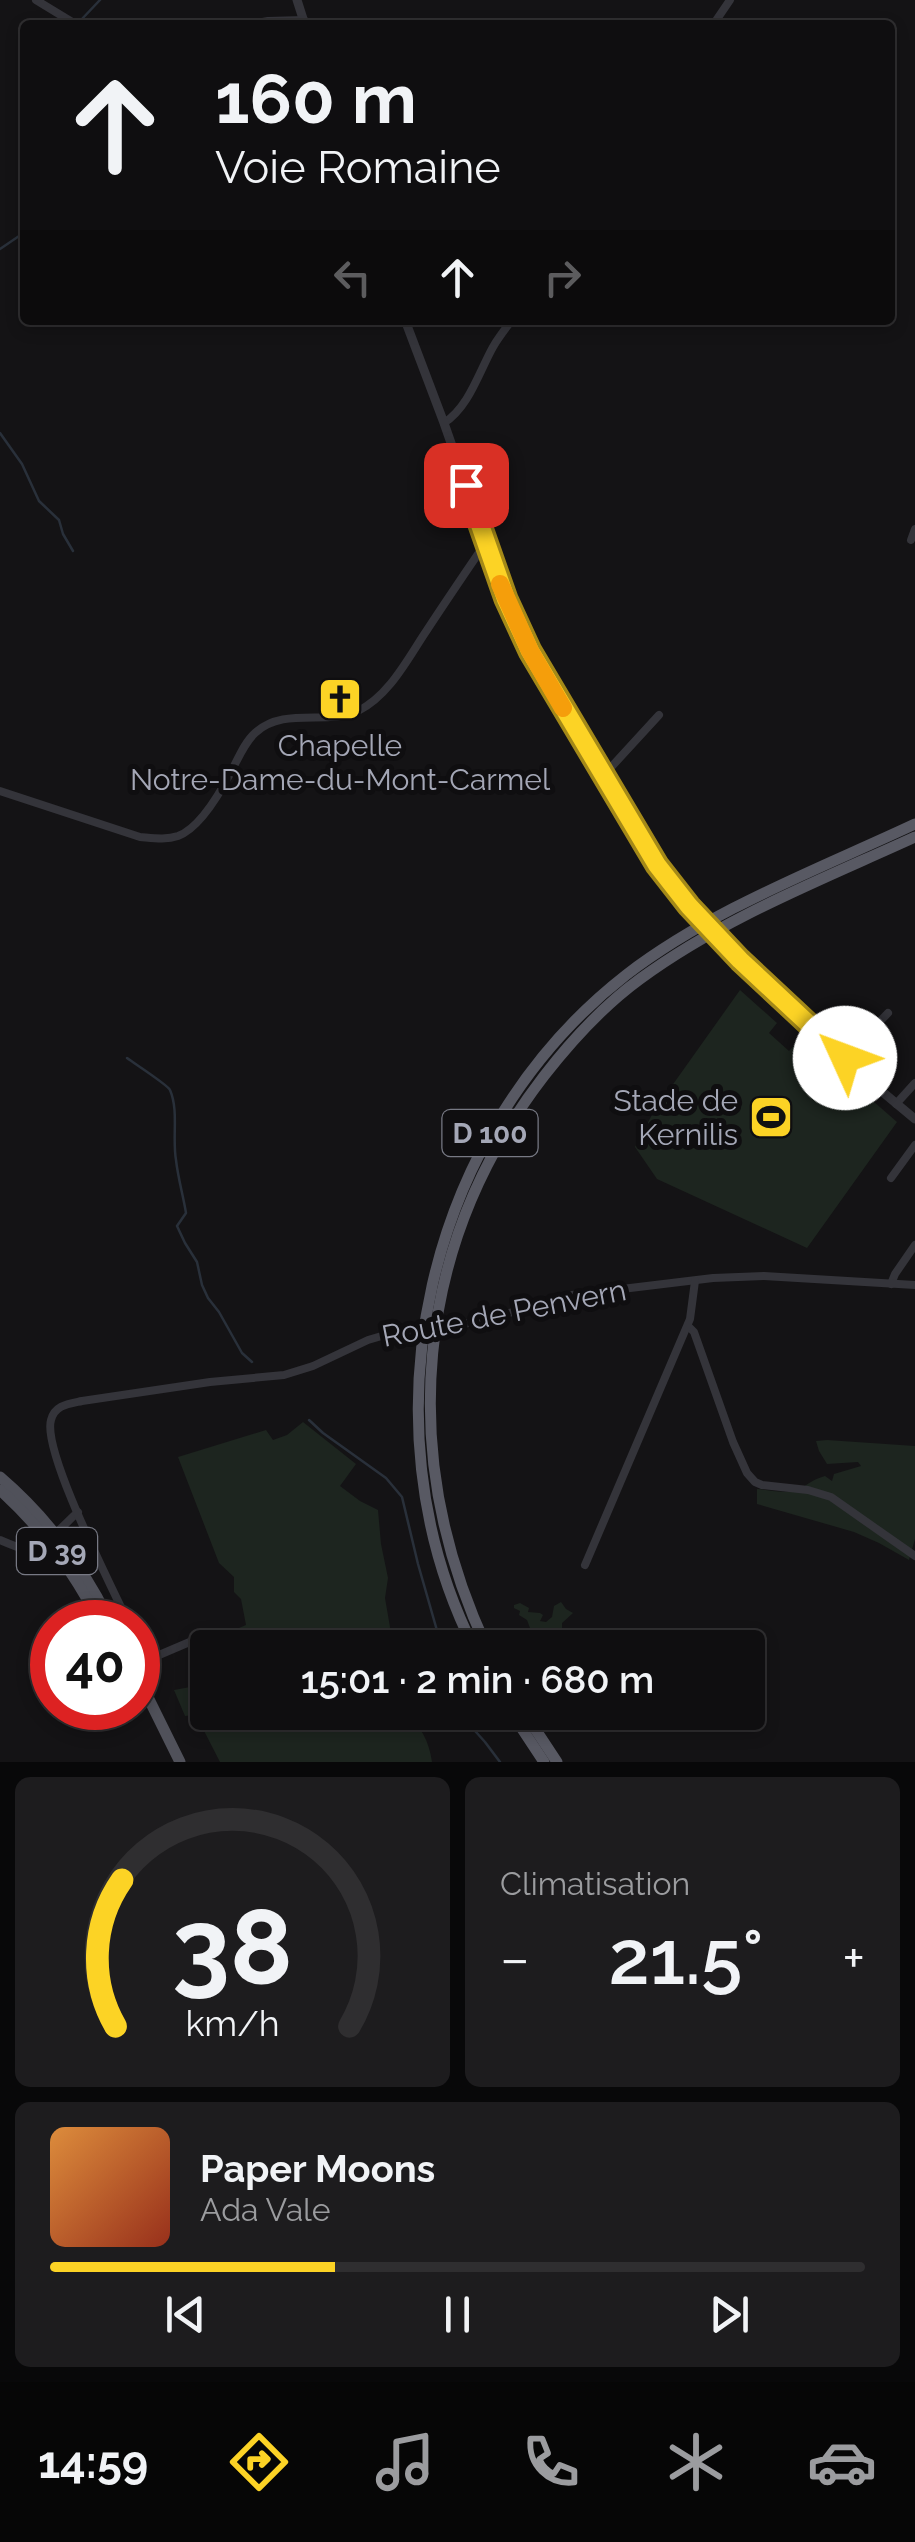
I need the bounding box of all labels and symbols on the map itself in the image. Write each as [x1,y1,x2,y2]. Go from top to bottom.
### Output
pin [424,443,509,528]
church icon: Chapelle Notre-Dame-du-Mont-Carmel [317,676,363,722]
place label: Chapelle Notre-Dame-du-Mont-Carmel [130,728,551,797]
position arrow [793,1006,897,1110]
place label: Stade de Kernilis [613,1083,738,1152]
sports icon: Stade de Kernilis [748,1094,794,1140]
road number: D 100 [442,1110,538,1156]
street label: Route de Penvern [379,1272,629,1354]
road number: D 39 [17,1528,97,1574]
speed limit sign: 40 [30,1600,160,1730]

